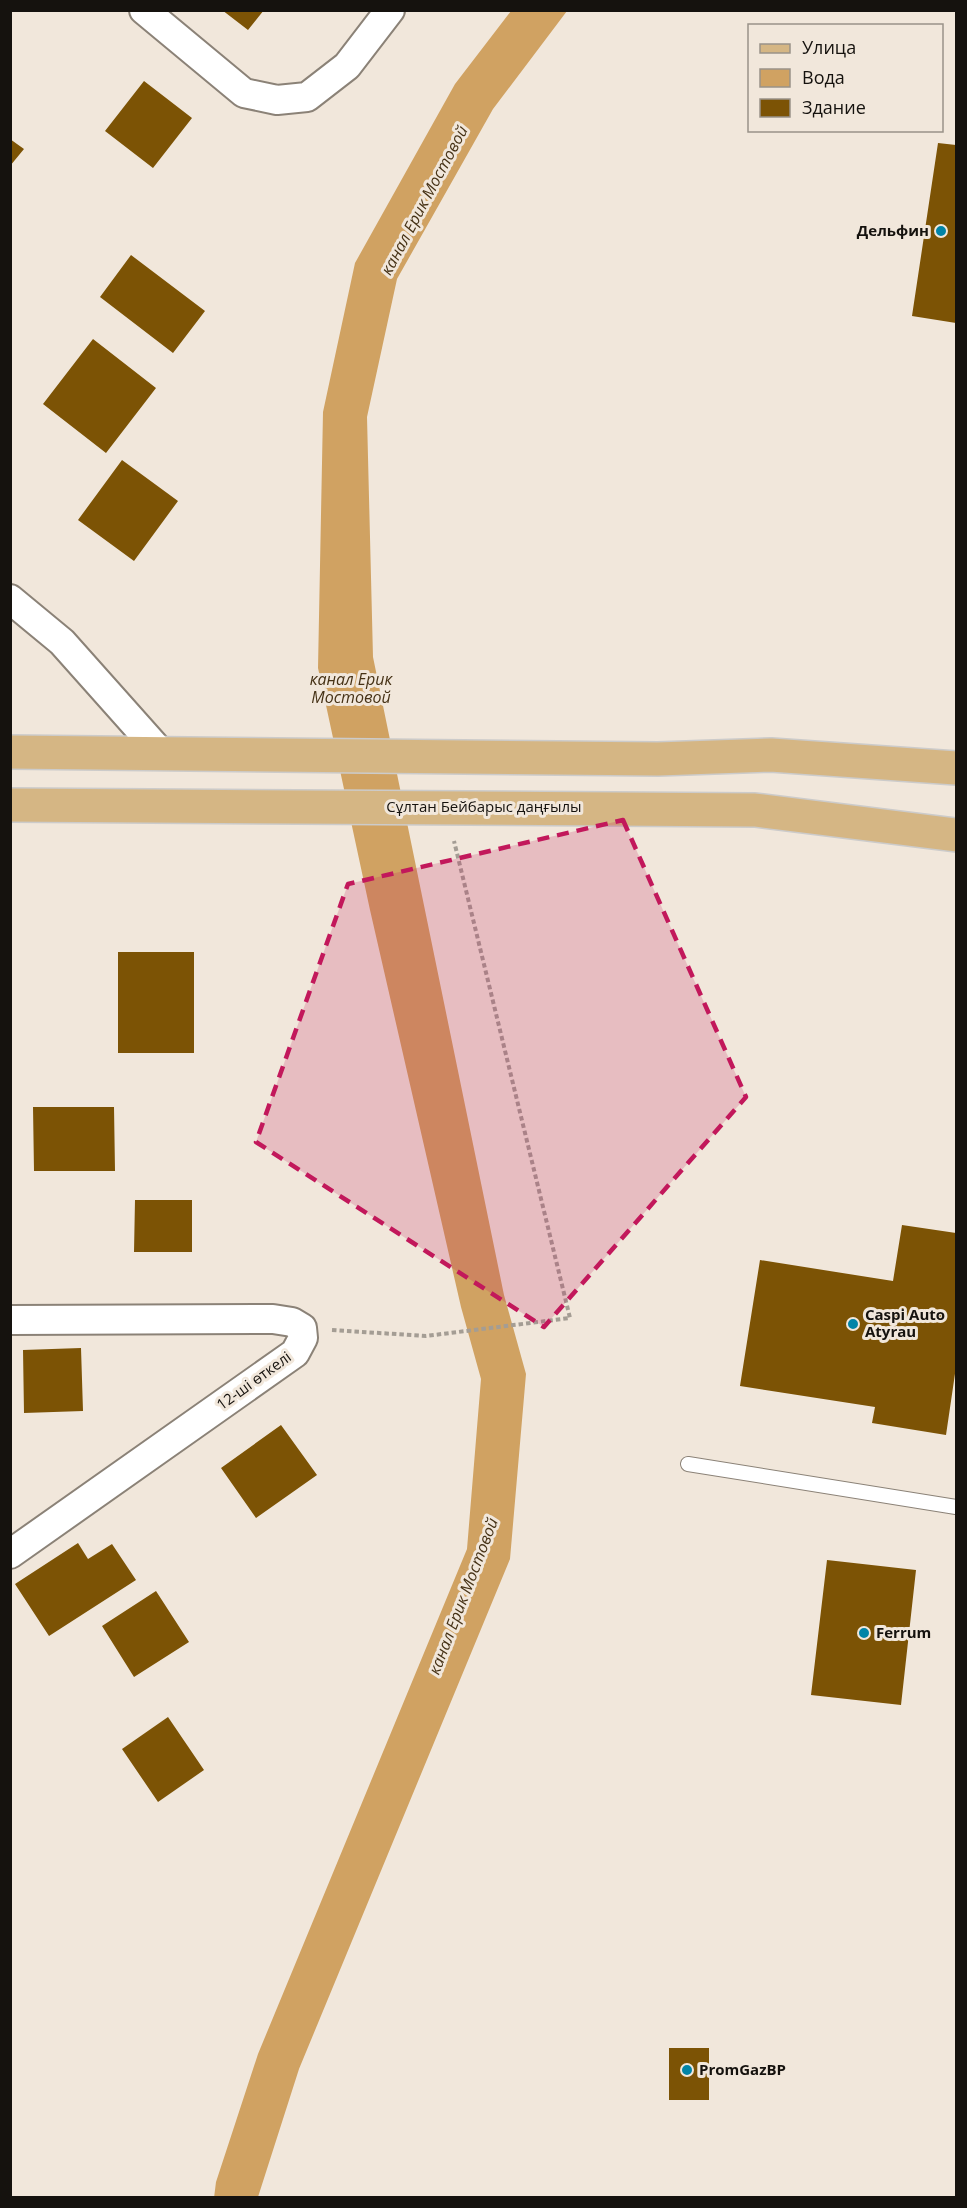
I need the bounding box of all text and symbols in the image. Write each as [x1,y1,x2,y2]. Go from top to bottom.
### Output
legend [748,24,943,132]
text: Улица [802,35,856,59]
text: Вода [802,65,845,89]
text: Здание [802,95,866,119]
water label: канал Ерик Мостовой [375,122,473,278]
place label: Дельфин [857,220,929,240]
marker: Дельфин [934,224,948,238]
water label: канал Ерик Мостовой [310,668,394,708]
street label: Сұлтан Бейбарыс даңғылы [386,796,582,816]
place label: Caspi Auto Atyrau [865,1304,945,1341]
marker: Caspi Auto Atyrau [846,1317,860,1331]
street label: 12-ші өткелі [212,1346,295,1414]
water label: канал Ерик Мостовой [423,1515,503,1677]
place label: Ferrum [876,1622,931,1642]
marker: Ferrum [857,1626,871,1640]
place label: PromGazBP [699,2059,786,2079]
marker: PromGazBP [680,2063,694,2077]

